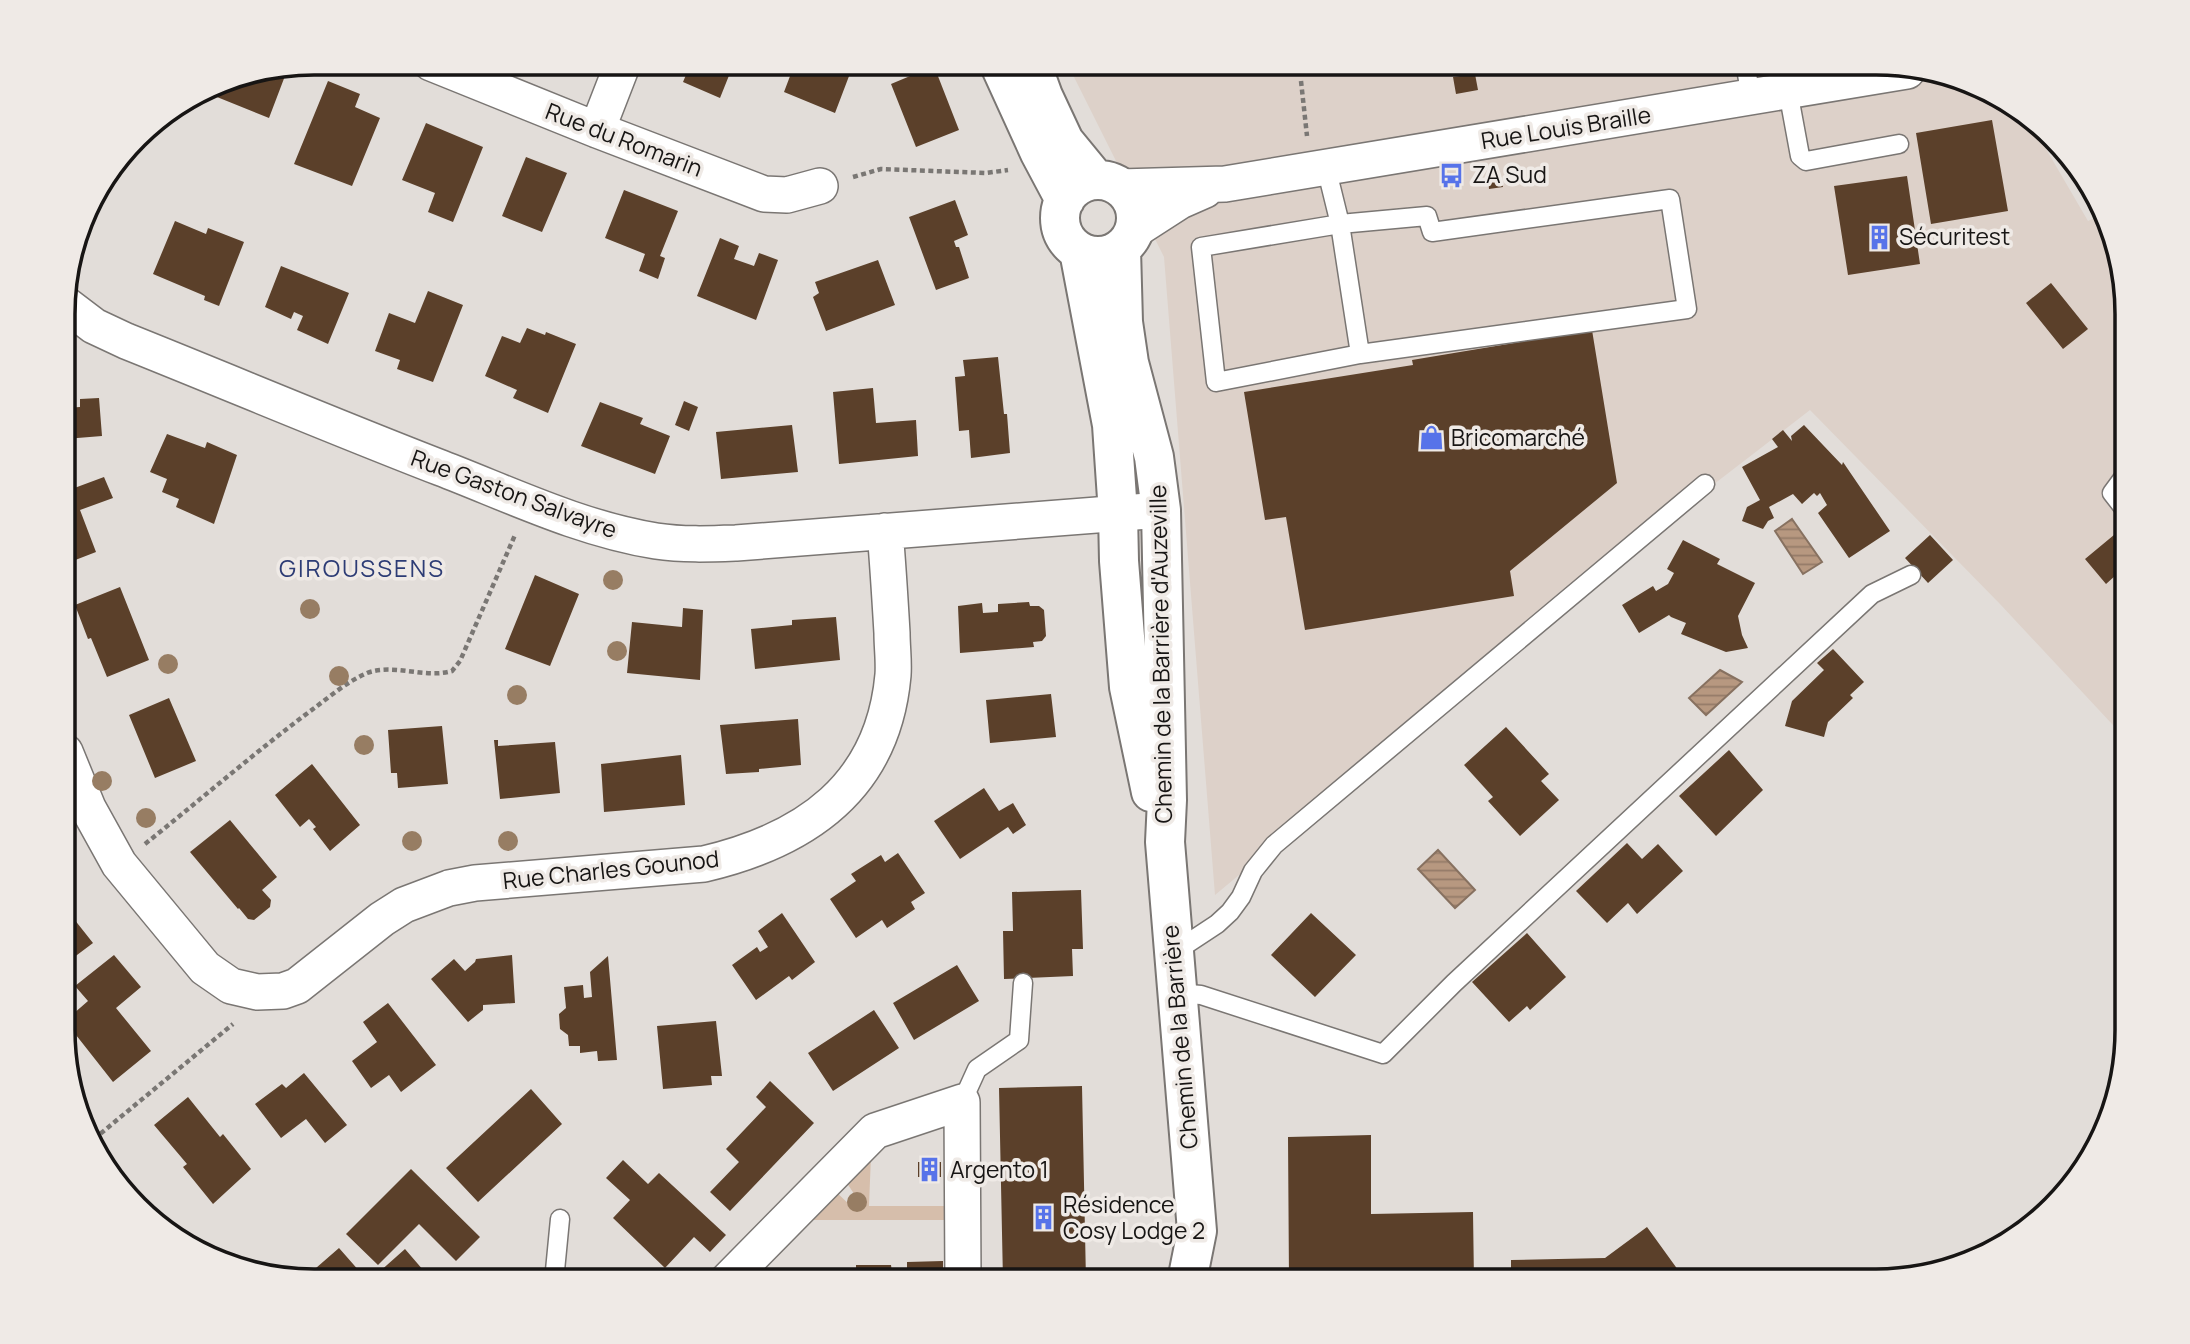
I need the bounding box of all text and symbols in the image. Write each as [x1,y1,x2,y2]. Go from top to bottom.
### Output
street label: Rue du Romarin [541,94,707,184]
street label: Rue Louis Braille [1479,98,1653,156]
place label: ZA Sud [1472,158,1547,190]
bus stop icon: ZA Sud [1438,161,1466,189]
place label: Sécuritest [1899,220,2010,252]
building icon: Sécuritest [1865,223,1893,251]
place label: Bricomarché [1451,421,1585,453]
shop icon: Bricomarché [1417,424,1445,452]
street label: Rue Gaston Salvayre [407,441,622,545]
street label: Chemin de la Barrière d'Auzeville [1141,484,1179,824]
district label: GIROUSSENS [279,551,445,584]
street label: Rue Charles Gounod [501,842,721,896]
street label: Chemin de la Barrière [1153,924,1205,1150]
place label: Argento 1 [950,1153,1049,1185]
building icon: Argento 1 [916,1156,944,1184]
place label: Résidence Cosy Lodge 2 [1063,1188,1205,1246]
building icon: Résidence Cosy Lodge 2 [1029,1204,1057,1232]

